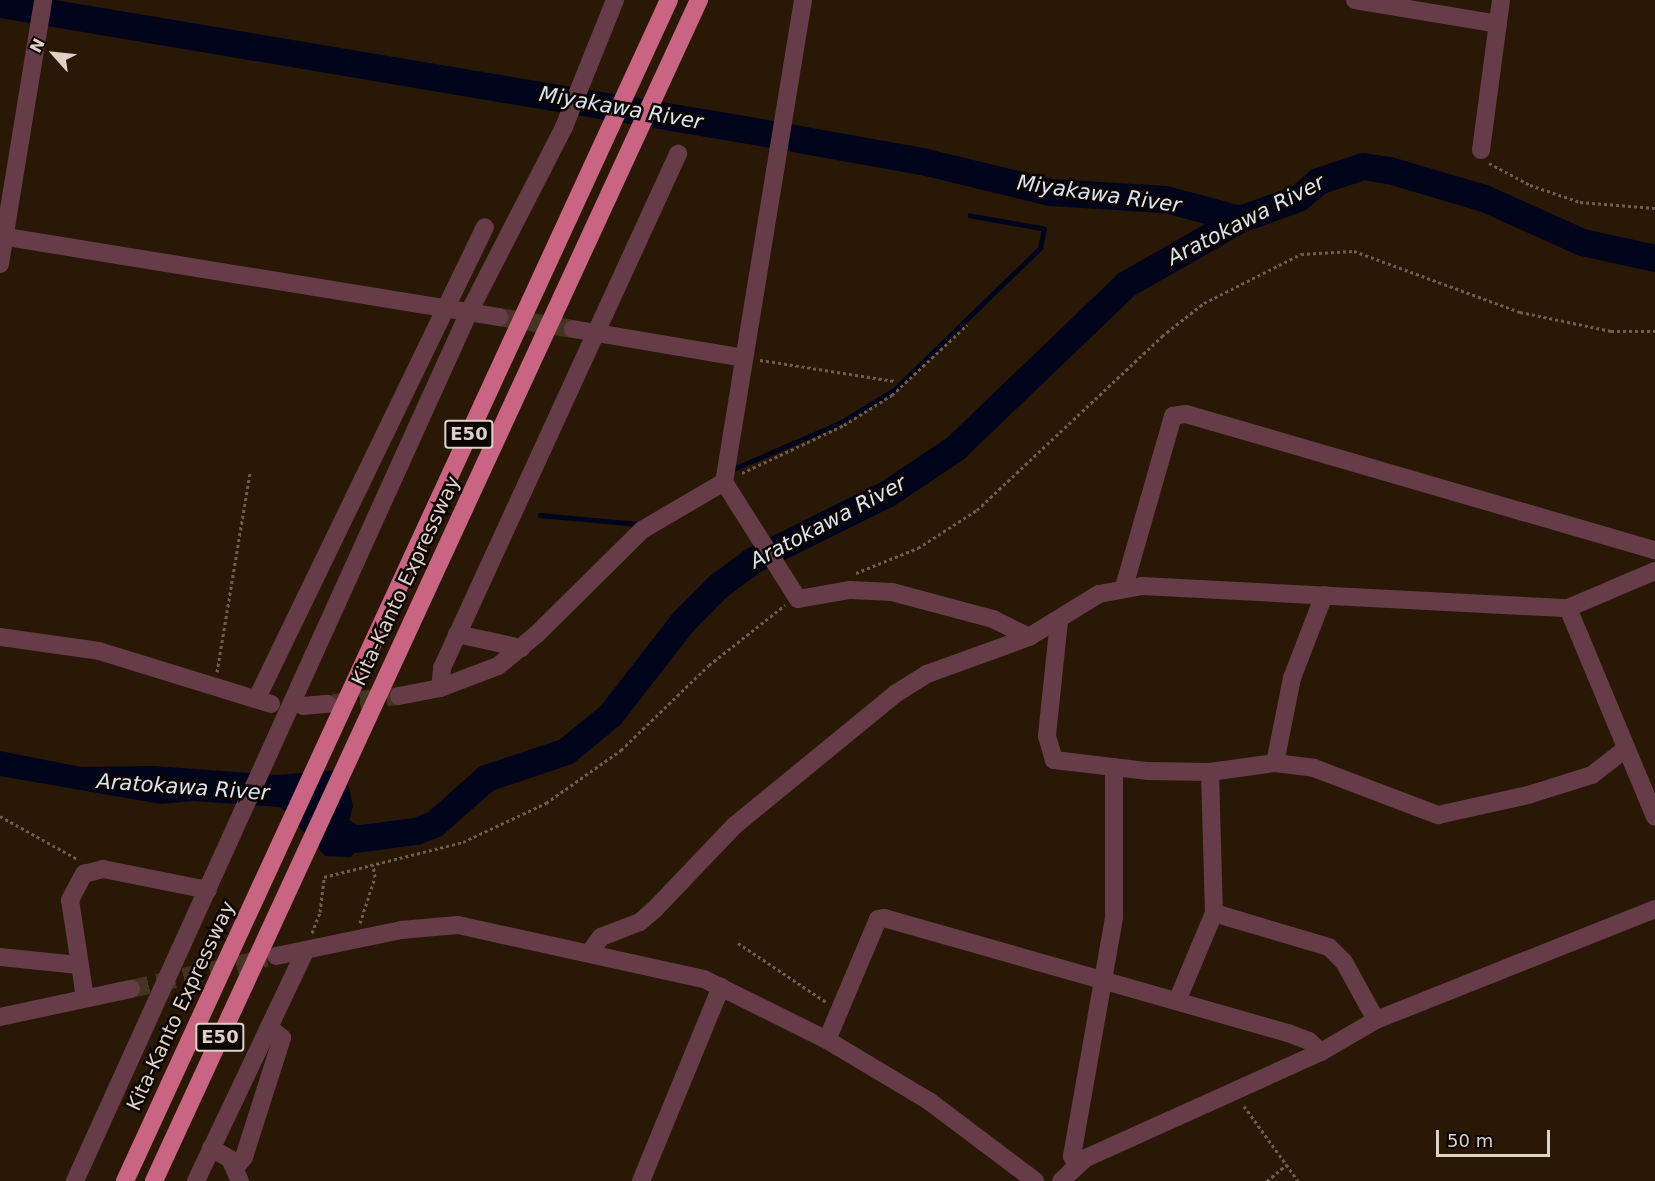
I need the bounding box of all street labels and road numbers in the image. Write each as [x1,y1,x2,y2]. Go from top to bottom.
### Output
road number: E50 [444,419,494,449]
street label: Kita-Kanto Expressway [347,472,465,690]
street label: Kita-Kanto Expressway [122,897,240,1115]
road number: E50 [194,1022,246,1052]

